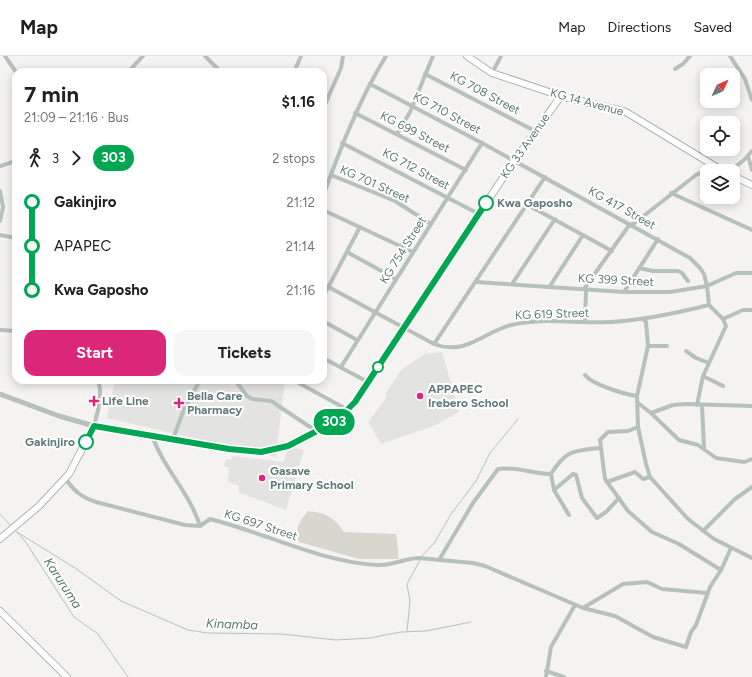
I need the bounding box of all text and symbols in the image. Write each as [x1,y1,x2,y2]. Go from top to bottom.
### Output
text: Map [20,16,58,39]
text: Map [558,19,586,36]
text: Directions [608,19,671,36]
text: Saved [693,19,732,36]
north arrow [700,68,740,108]
map controls [700,68,740,204]
street label: KG 708 Street [448,69,523,118]
text: 7 min [24,81,79,108]
street label: KG 14 Avenue [549,85,626,119]
street label: KG 710 Street [411,89,484,137]
text: $1.16 [282,93,315,111]
street label: KG 699 Street [378,108,453,156]
text: 21:09 – 21:16 · Bus [24,110,129,125]
street label: KG 33 Avenue [497,110,553,181]
button: locate [700,116,740,156]
street label: KG 712 Street [380,145,452,193]
icon: walk [24,147,46,169]
icon: forward [65,147,87,169]
text: 303 [101,149,126,166]
text: 3 [52,151,59,166]
text: 2 stops [272,151,315,166]
street label: KG 701 Street [338,162,413,206]
button: layers [700,164,740,204]
street label: KG 417 Street [586,184,659,232]
text: Gakinjiro [54,193,116,211]
text: 21:12 [286,195,315,210]
marker: Kwa Gaposho [478,195,494,211]
place label: Kwa Gaposho [497,196,573,210]
street label: KG 754 Street [377,213,430,286]
text: APAPEC [54,237,111,255]
text: 21:14 [286,239,315,254]
street label: KG 399 Street [578,271,655,289]
text: Kwa Gaposho [54,281,149,299]
text: 21:16 [286,283,315,298]
street label: KG 619 Street [515,306,590,322]
button: Start [24,330,166,376]
button: Tickets [174,330,315,376]
unlabelled marker [372,361,384,373]
place label: APPAPEC Irebero School [428,382,508,410]
place label: Bella Care Pharmacy [187,389,243,417]
marker: APPAPEC Irebero School [415,391,425,401]
place label: Life Line [102,394,149,408]
marker: Life Line [89,396,99,406]
marker: Bella Care Pharmacy [174,398,184,408]
line badge: 303 [311,409,357,435]
text: 303 [322,413,346,430]
marker: Gakinjiro [78,434,94,450]
place label: Gakinjiro [25,435,75,449]
place label: Gasave Primary School [270,464,354,492]
marker: Gasave Primary School [257,473,267,483]
street label: KG 697 Street [223,507,300,544]
water label: Karuruma [41,555,85,611]
water label: Kinamba [206,616,259,632]

